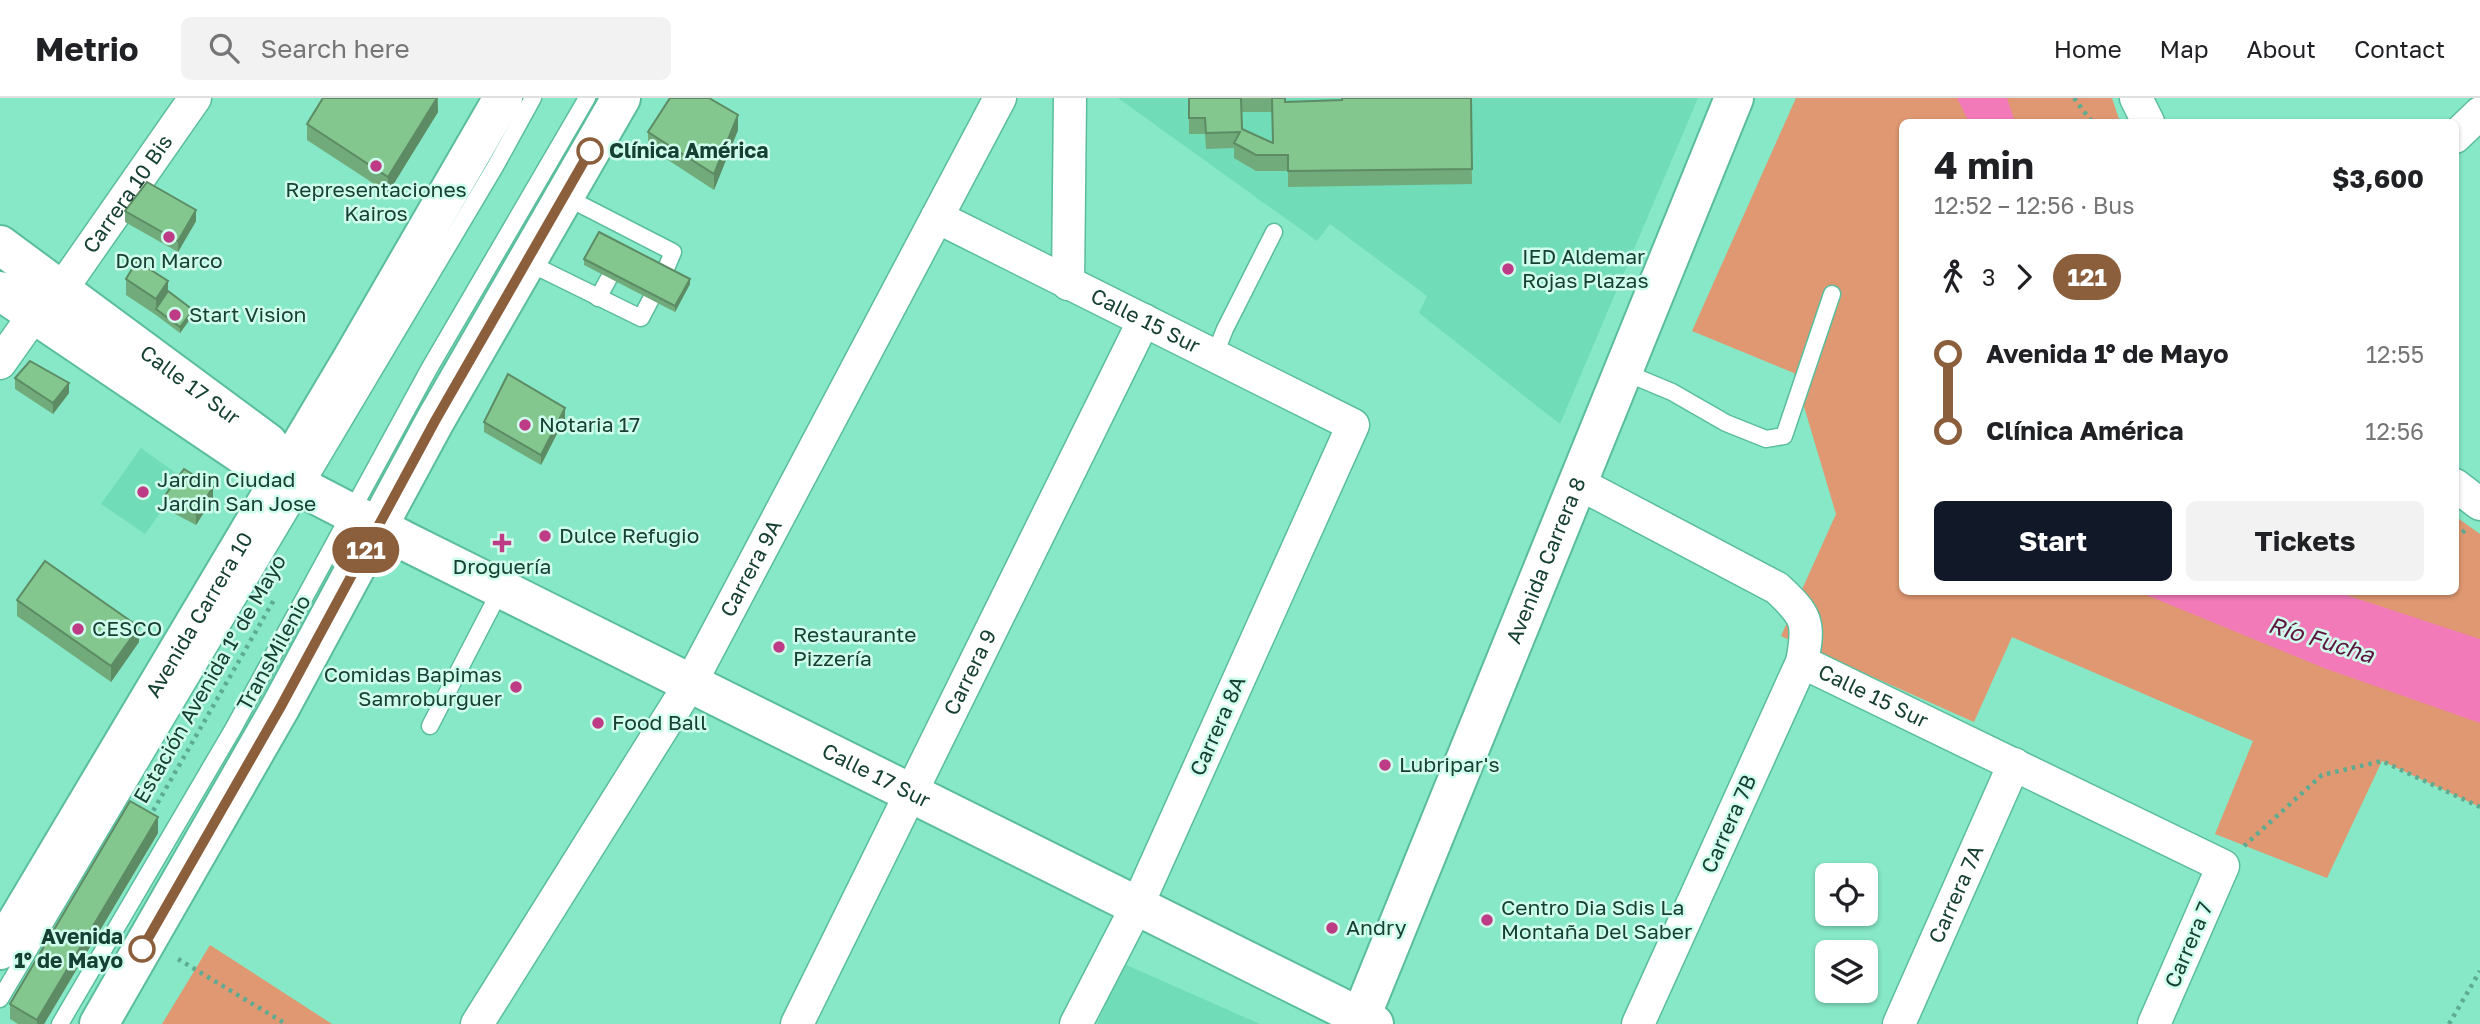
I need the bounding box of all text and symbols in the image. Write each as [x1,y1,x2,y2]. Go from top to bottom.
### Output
search box [181,17,671,80]
text: Metrio [35,29,139,68]
icon: search [205,29,243,67]
text: Search here [261,33,410,64]
text: Home [2054,34,2122,63]
text: Map [2160,34,2209,63]
text: About [2247,34,2316,63]
text: Contact [2354,34,2445,63]
street label: Carrera 10 Bis [77,129,178,258]
place label: Clínica América [609,137,769,163]
marker: Clínica América [577,138,603,164]
text: 4 min [1934,142,2034,187]
marker: Representaciones Kairos [368,158,384,174]
text: $3,600 [2332,163,2424,194]
place label: Representaciones Kairos [285,176,467,226]
text: 12:52 – 12:56 · Bus [1934,191,2134,219]
marker: Don Marco [161,229,177,245]
place label: IED Aldemar Rojas Plazas [1522,243,1649,293]
place label: Don Marco [115,247,223,273]
icon: walk [1934,258,1972,296]
icon: forward [2005,258,2043,296]
marker: IED Aldemar Rojas Plazas [1500,261,1516,277]
text: 121 [2067,262,2107,291]
text: 3 [1982,263,1995,291]
street label: Calle 15 Sur [1087,282,1205,359]
place label: Start Vision [189,301,307,327]
marker: Start Vision [167,307,183,323]
text: Avenida 1° de Mayo [1986,338,2228,369]
street label: Calle 17 Sur [135,339,246,430]
text: 12:55 [2366,340,2424,368]
place label: Notaria 17 [539,411,640,437]
text: Clínica América [1986,415,2184,446]
marker: Notaria 17 [517,417,533,433]
text: 12:56 [2365,417,2424,445]
place label: Jardin Ciudad Jardin San Jose [157,466,316,516]
street label: Avenida Carrera 8 [1500,473,1591,647]
marker: Jardin Ciudad Jardin San Jose [135,484,151,500]
button: Start [1934,501,2172,581]
button: Tickets [2186,501,2424,581]
street label: Carrera 9A [714,515,787,621]
place label: Dulce Refugio [559,522,699,548]
street label: Avenida Carrera 10 [139,527,258,702]
line badge: 121 [326,527,406,573]
marker: Dulce Refugio [537,528,553,544]
text: 121 [346,535,386,564]
marker: Droguería [494,535,510,551]
street label: Estación Avenida 1° de Mayo [127,550,291,807]
place label: Droguería [453,553,551,579]
street label: TransMilenio [231,590,316,715]
water label: Río Fucha [2265,610,2378,669]
place label: CESCO [92,615,162,641]
marker: CESCO [70,621,86,637]
place label: Restaurante Pizzería [793,621,916,671]
street label: Carrera 9 [937,625,1001,719]
marker: Restaurante Pizzería [771,639,787,655]
street label: Calle 15 Sur [1814,658,1933,733]
place label: Comidas Bapimas Samroburguer [324,661,502,711]
street label: Carrera 8A [1184,672,1251,780]
marker: Comidas Bapimas Samroburguer [508,679,524,695]
place label: Food Ball [612,709,707,735]
marker: Food Ball [590,715,606,731]
street label: Calle 17 Sur [818,737,935,813]
place label: Lubripar's [1399,751,1500,777]
marker: Lubripar's [1377,757,1393,773]
street label: Carrera 7B [1695,770,1761,877]
street label: Carrera 7A [1922,841,1989,947]
map controls [1815,863,1878,1003]
button: locate [1815,863,1878,926]
place label: Centro Dia Sdis La Montaña Del Saber [1501,894,1692,944]
street label: Carrera 7 [2158,898,2218,991]
marker: Centro Dia Sdis La Montaña Del Saber [1479,912,1495,928]
place label: Andry [1346,914,1407,940]
marker: Andry [1324,920,1340,936]
place label: Avenida 1° de Mayo [14,923,123,973]
marker: Avenida 1° de Mayo [129,936,155,962]
button: layers [1815,940,1878,1003]

